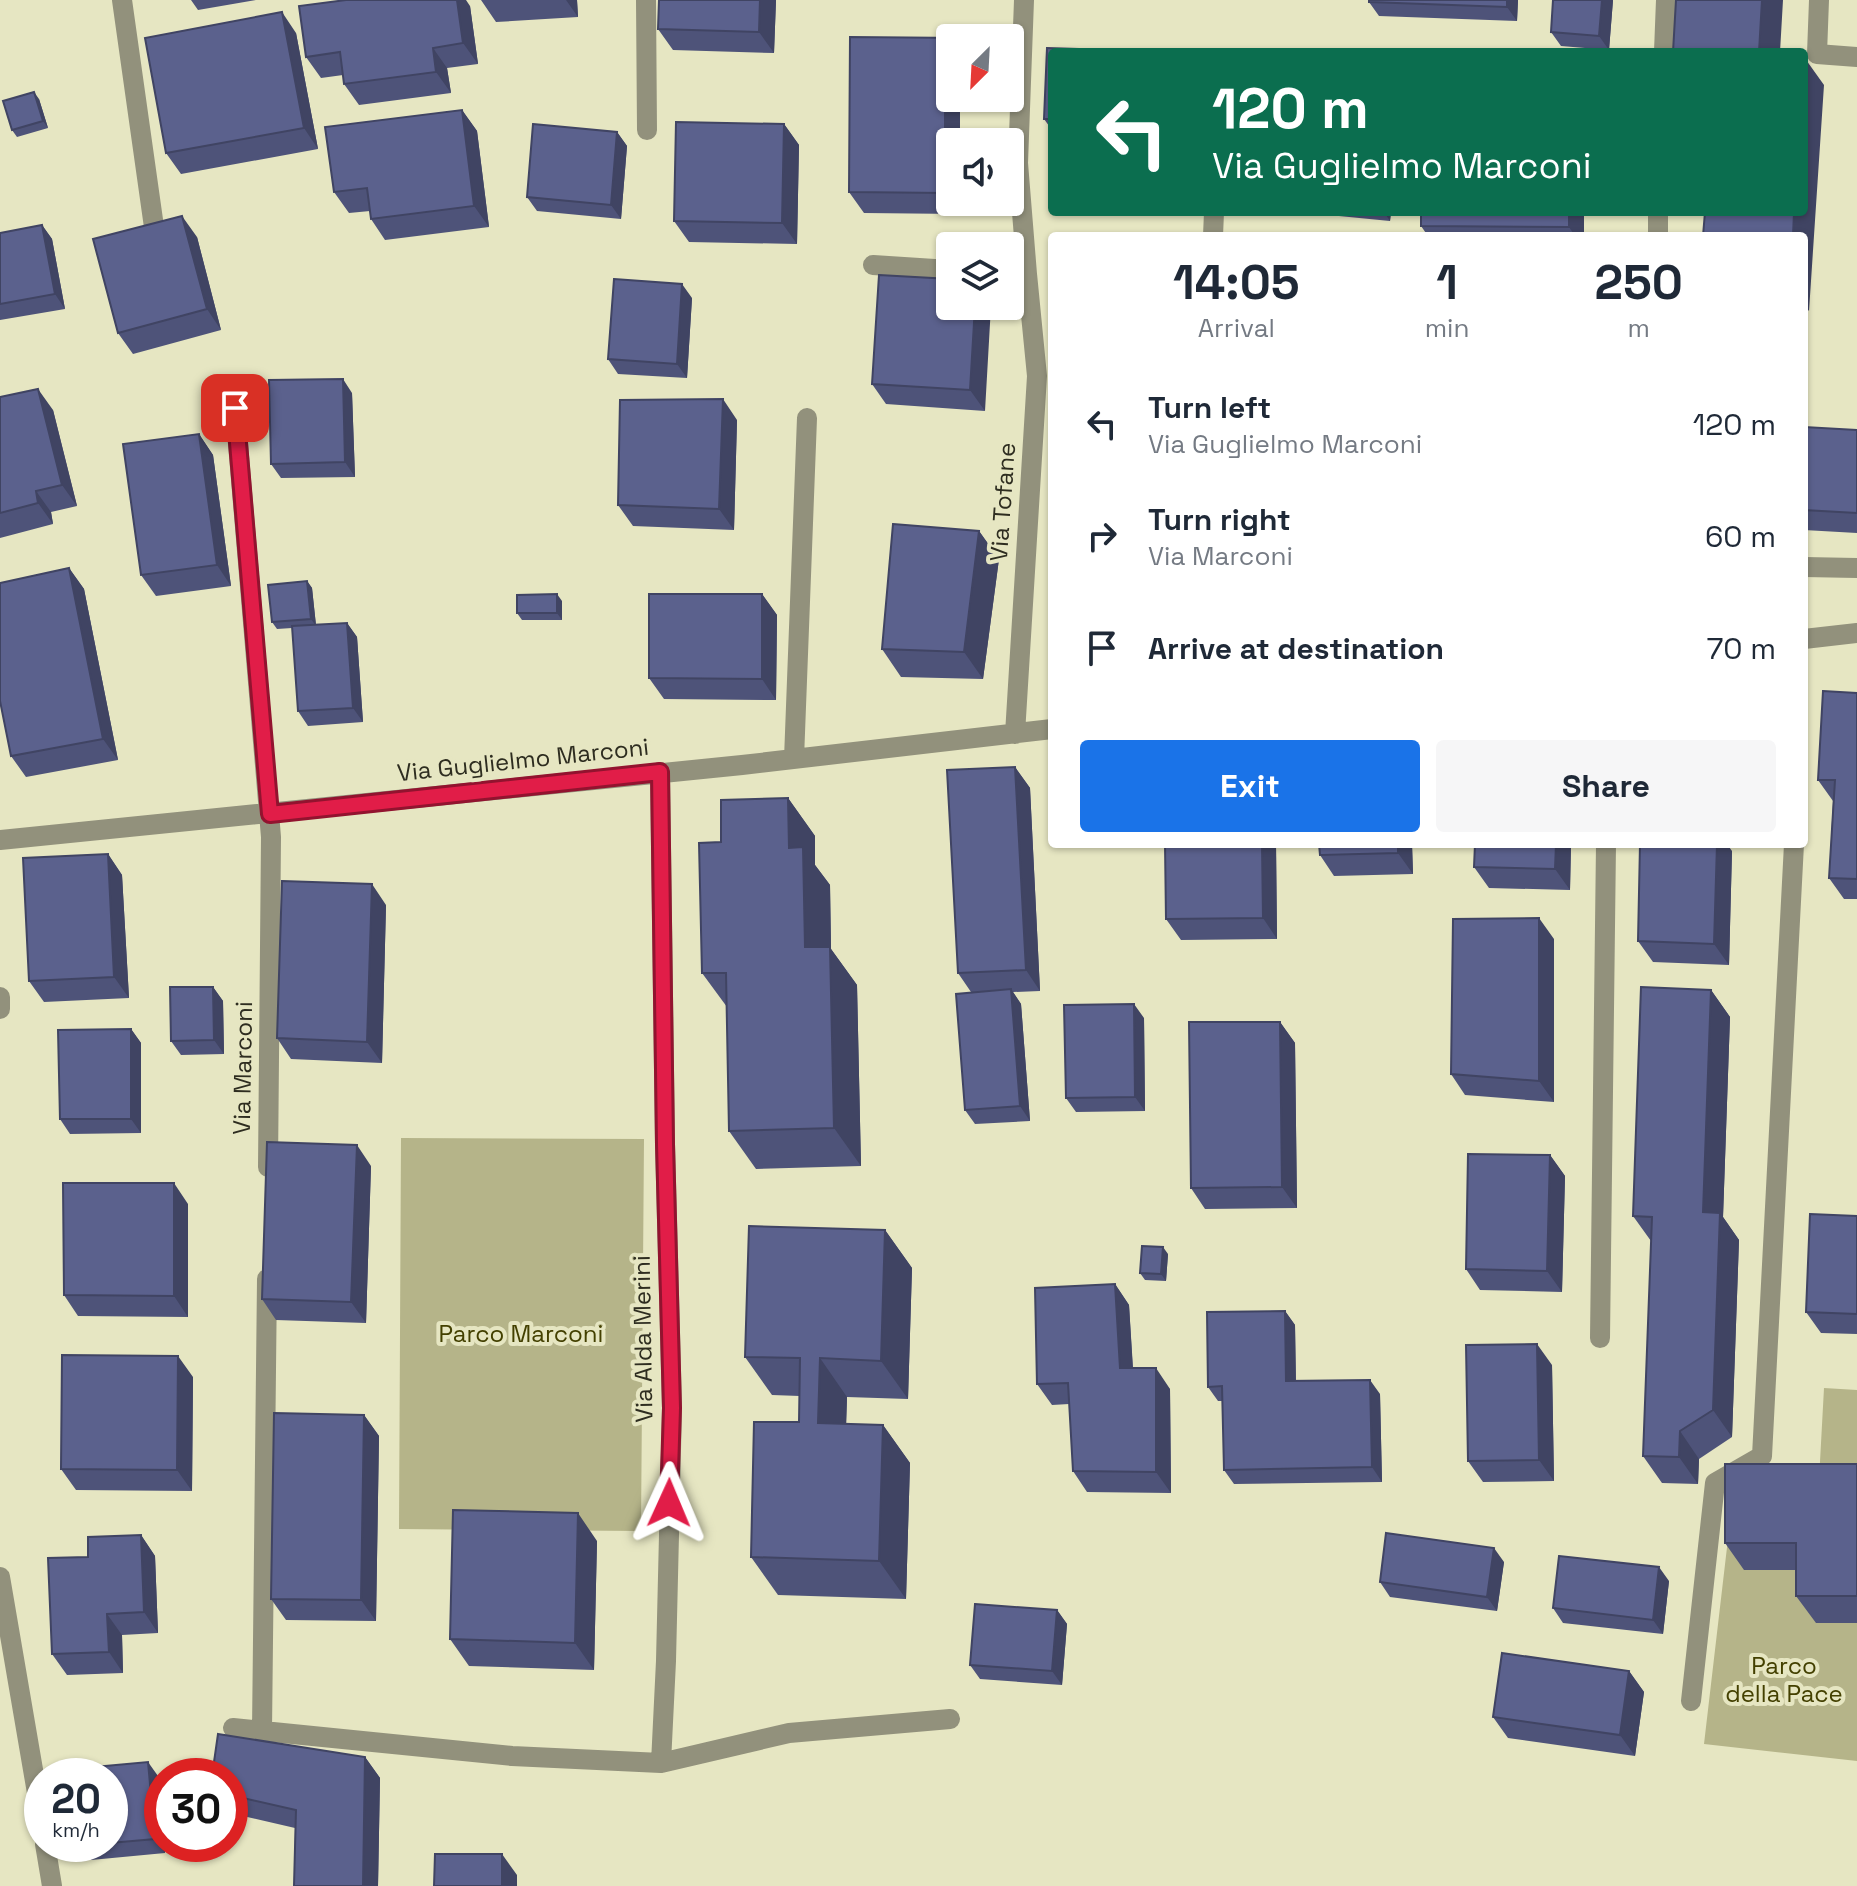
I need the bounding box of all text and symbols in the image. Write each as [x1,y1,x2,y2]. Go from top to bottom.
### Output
north arrow [936,24,1024,112]
map controls [936,24,1024,320]
text: 120 m [1212,73,1369,144]
icon: left [1080,80,1184,184]
button: sound [936,128,1024,216]
text: Via Guglielmo Marconi [1212,143,1592,189]
button: layers [936,232,1024,320]
text: 14:05 [1173,252,1300,313]
text: 1 [1436,252,1458,313]
text: 250 [1594,252,1683,313]
text: Arrival [1198,311,1275,345]
text: min [1425,311,1469,345]
text: m [1627,311,1650,345]
pin [201,374,269,442]
icon: arrive [213,386,257,430]
text: Turn left [1148,388,1271,427]
icon: left [1080,402,1124,446]
text: 120 m [1693,405,1776,444]
text: Via Guglielmo Marconi [1148,427,1422,461]
street label: Via Tofane [983,441,1022,563]
text: Turn right [1148,500,1291,539]
icon: right [1080,514,1124,558]
text: 60 m [1705,517,1776,556]
text: Via Marconi [1148,539,1293,573]
icon: arrive [1080,626,1124,670]
text: Arrive at destination [1148,629,1444,668]
text: 70 m [1707,629,1776,668]
street label: Via Guglielmo Marconi [395,731,650,788]
button: Exit [1080,740,1420,832]
button: Share [1436,740,1776,832]
street label: Via Marconi [226,1001,259,1135]
street label: Via Alda Merini [626,1255,659,1423]
park label: Parco Marconi [439,1318,603,1349]
position arrow [627,1461,711,1545]
park label: Parco della Pace [1725,1650,1843,1709]
speed limit sign: 30 [144,1758,248,1862]
text: 20 [51,1774,101,1825]
text: km/h [52,1817,100,1843]

